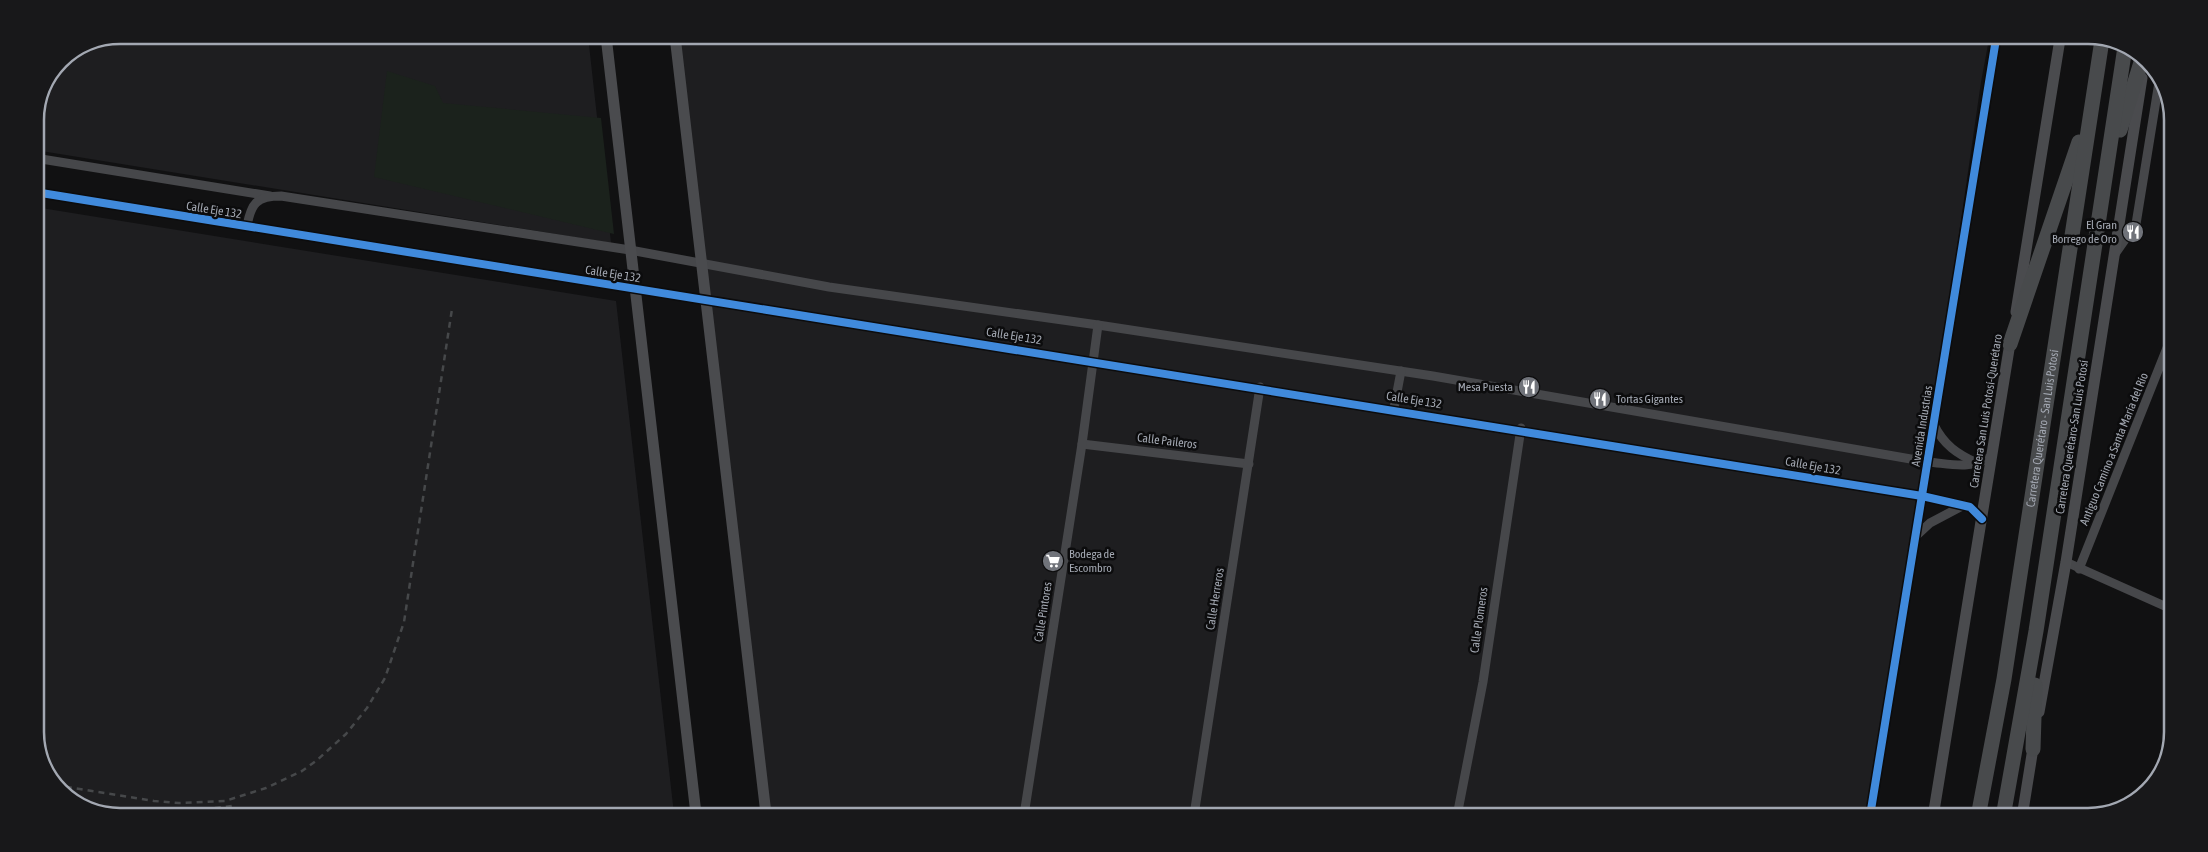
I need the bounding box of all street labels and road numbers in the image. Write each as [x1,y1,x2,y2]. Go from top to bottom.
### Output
street label: Calle Eje 132 [185,199,243,221]
street label: Calle Eje 132 [584,263,642,285]
street label: Calle Eje 132 [985,325,1043,347]
street label: Carretera San Luis Potosí-Querétaro [1967,333,2005,489]
street label: Carretera Querétaro - San Luis Potosí [2023,348,2061,508]
street label: Carretera Querétaro-San Luis Potosí [2053,359,2091,515]
street label: Antiguo Camino a Santa María del Río [2077,370,2151,527]
street label: Avenida Industrias [1909,384,1935,468]
street label: Calle Eje 132 [1385,389,1443,411]
street label: Calle Paileros [1136,430,1198,452]
street label: Calle Eje 132 [1784,454,1842,478]
street label: Calle Herreros [1203,567,1227,631]
street label: Calle Pintores [1031,581,1055,643]
street label: Calle Plomeros [1467,586,1491,654]

